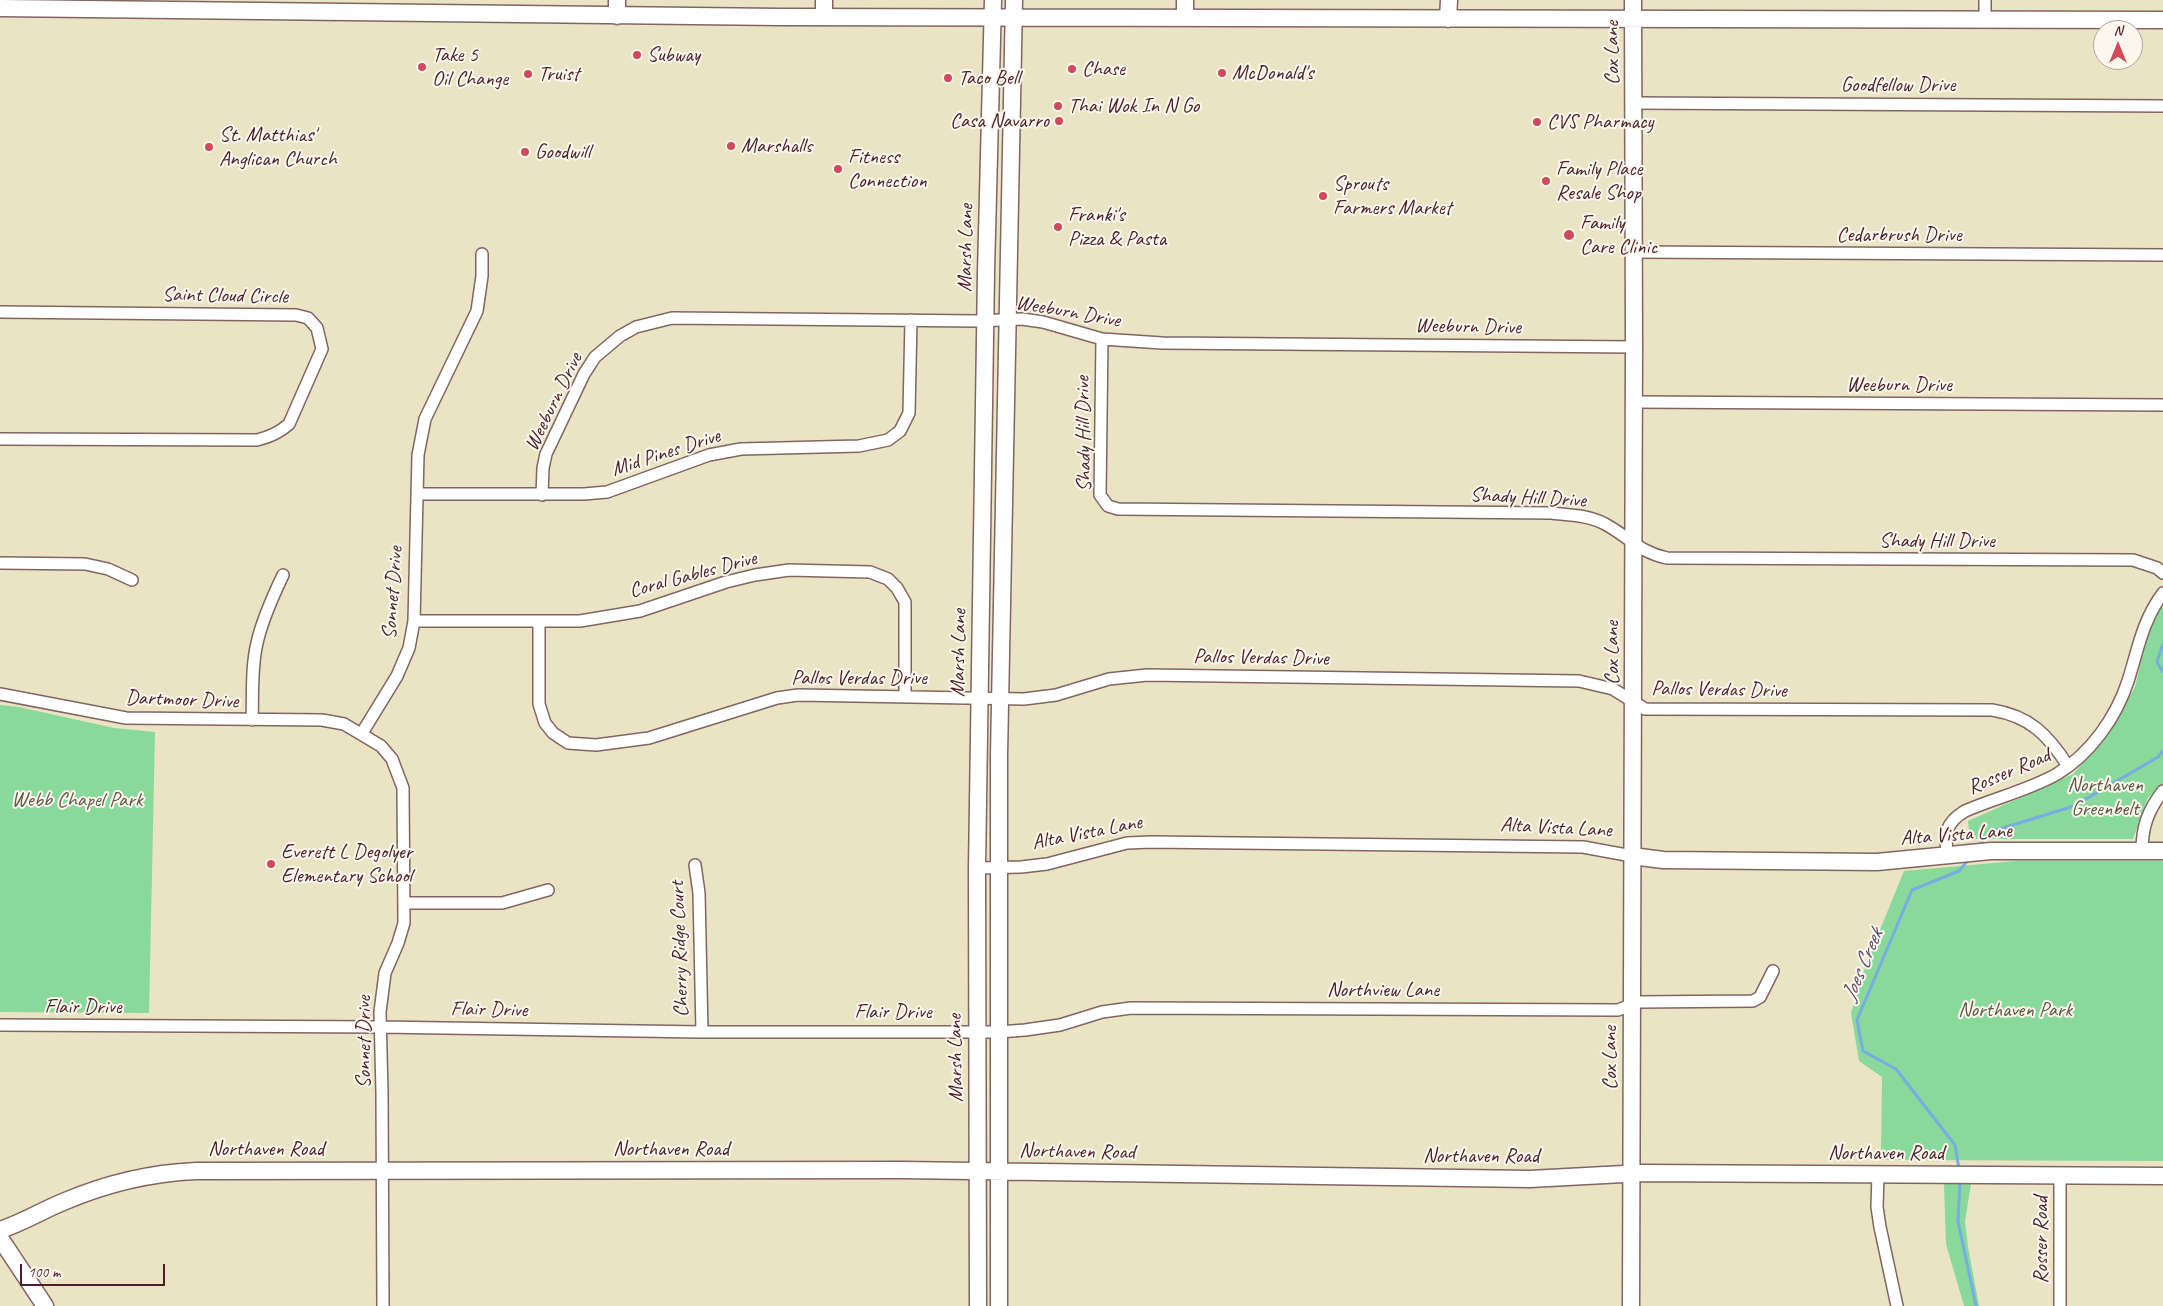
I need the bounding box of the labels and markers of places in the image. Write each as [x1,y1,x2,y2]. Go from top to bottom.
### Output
place label: Take 5 Oil Change [432,42,508,92]
place label: Subway [647,42,700,68]
marker: Subway [631,49,643,61]
place label: Chase [1082,56,1125,82]
place label: McDonald's [1232,60,1313,86]
marker: Take 5 Oil Change [416,61,428,73]
place label: Truist [538,61,579,87]
marker: Chase [1066,63,1078,75]
place label: Taco Bell [958,65,1020,91]
marker: McDonald's [1216,67,1228,79]
marker: Truist [522,68,534,80]
marker: Taco Bell [942,72,954,84]
place label: Thai Wok In N Go [1068,93,1199,119]
marker: Thai Wok In N Go [1052,100,1064,112]
place label: Casa Navarro [950,108,1049,134]
place label: CVS Pharmacy [1547,109,1654,135]
marker: Casa Navarro [1053,115,1065,127]
marker: CVS Pharmacy [1531,116,1543,128]
place label: St. Matthias' Anglican Church [219,122,337,172]
place label: Marshalls [741,133,812,159]
place label: Goodwill [535,139,590,165]
marker: Marshalls [725,140,737,152]
marker: St. Matthias' Anglican Church [203,141,215,153]
place label: Fitness Connection [848,144,927,194]
marker: Goodwill [519,146,531,158]
place label: Family Place Resale Shop [1556,156,1642,206]
marker: Fitness Connection [832,163,844,175]
place label: Sprouts Farmers Market [1333,171,1451,221]
marker: Family Place Resale Shop [1540,175,1552,187]
marker: Sprouts Farmers Market [1317,190,1329,202]
place label: Franki's Pizza & Pasta [1068,202,1166,252]
place label: Family Care Clinic [1580,210,1657,260]
marker: Franki's Pizza & Pasta [1052,221,1064,233]
marker: Family Care Clinic [1562,228,1576,242]
place label: Everett L Degolyer Elementary School [281,839,412,889]
marker: Everett L Degolyer Elementary School [265,858,277,870]

